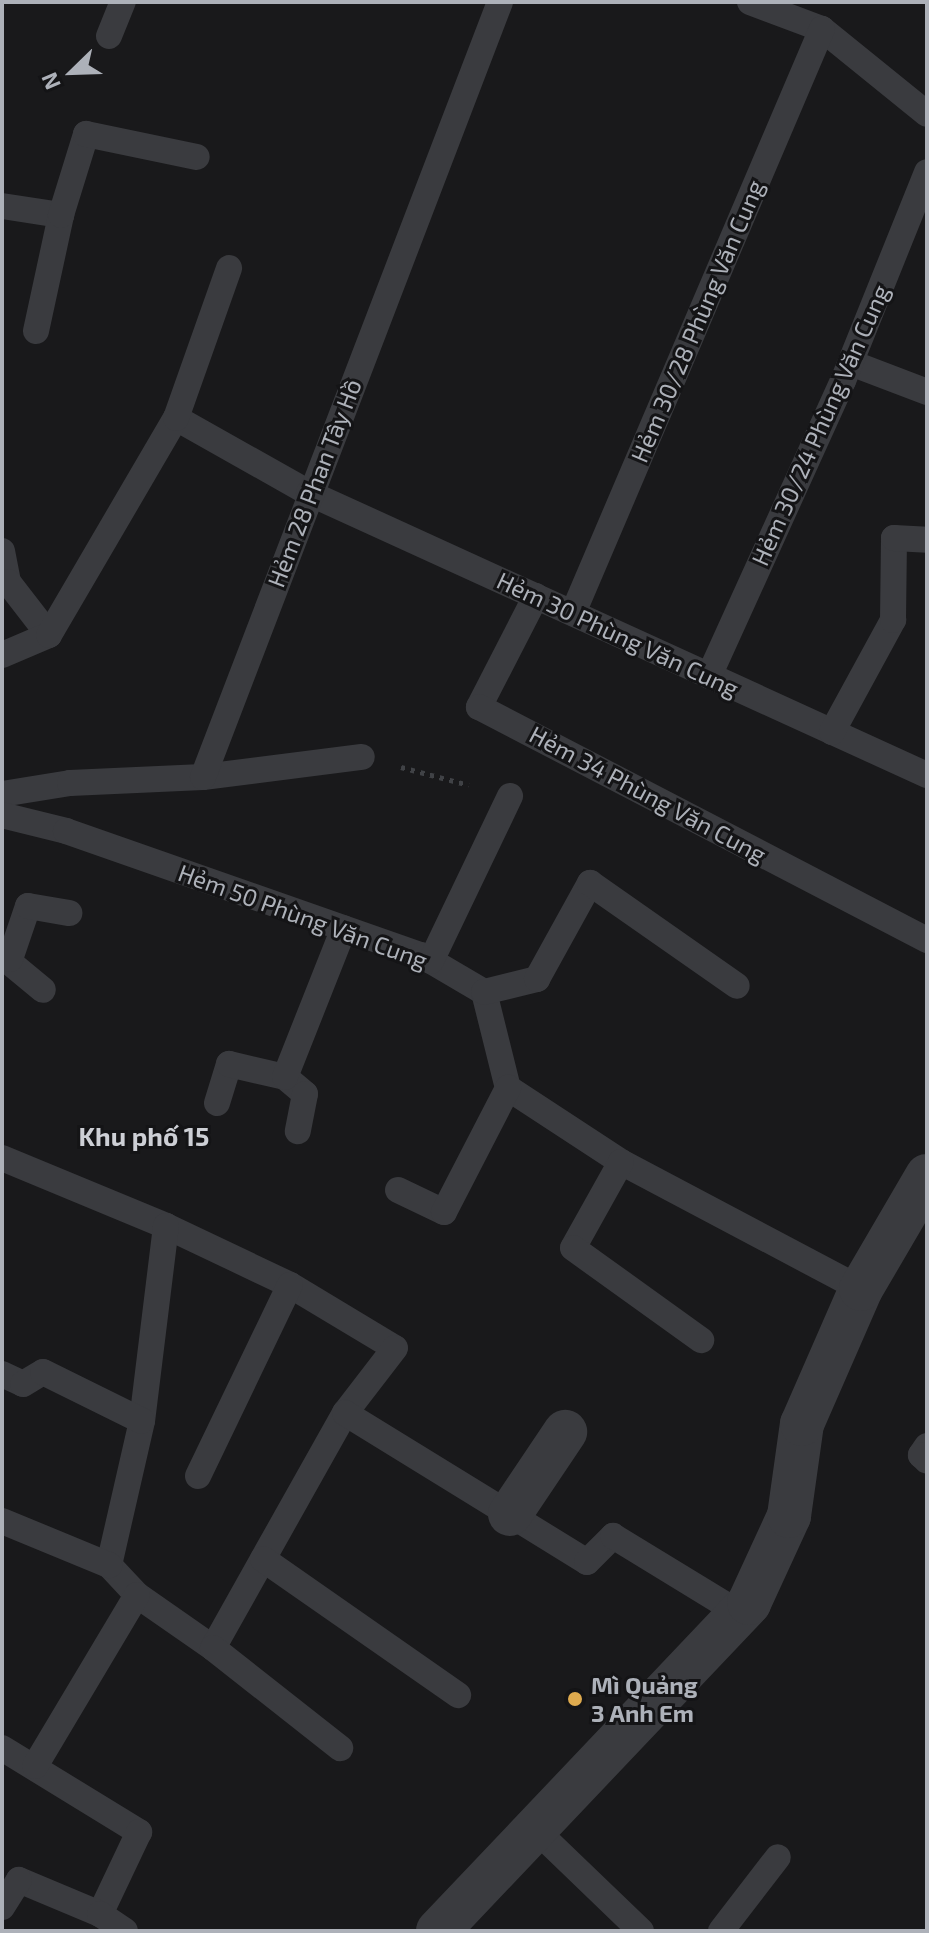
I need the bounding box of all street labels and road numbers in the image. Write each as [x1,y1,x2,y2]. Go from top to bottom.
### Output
street label: Hẻm 30/28 Phùng Văn Cung [624,175,770,467]
street label: Hẻm 30/24 Phùng Văn Cung [745,280,895,570]
street label: Hẻm 28 Phan Tây Hồ [261,374,367,592]
street label: Hẻm 30 Phùng Văn Cung [492,565,744,703]
street label: Hẻm 34 Phùng Văn Cung [525,719,771,869]
street label: Hẻm 50 Phùng Văn Cung [174,857,432,975]

